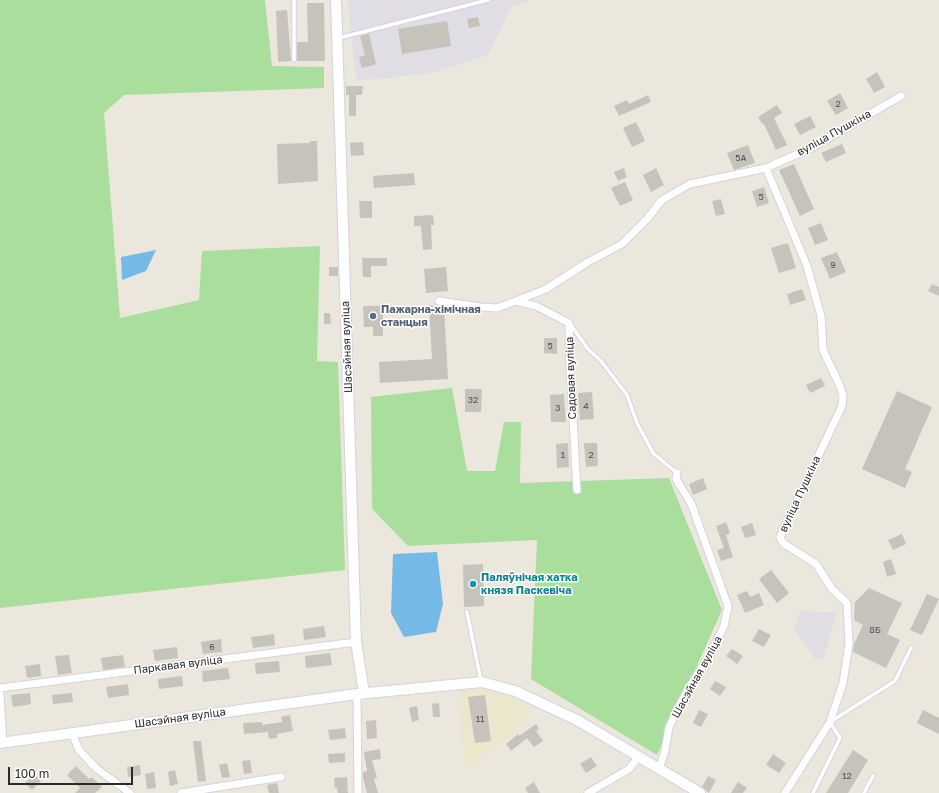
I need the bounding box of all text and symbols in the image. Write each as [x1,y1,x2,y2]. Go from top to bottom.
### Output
house number: 2 [835,99,841,109]
street label: вуліца Пушкіна [795,107,873,159]
house number: 5А [735,153,747,163]
house number: 5 [758,192,764,202]
house number: 9 [830,260,836,270]
street label: Шасэйная вуліца [339,301,355,393]
place label: Пажарна-хімічная станцыя [381,303,481,329]
marker: Пажарна-хімічная станцыя [368,311,378,321]
street label: Садовая вуліца [563,336,579,420]
house number: 5 [547,341,553,351]
house number: 32 [468,395,478,405]
house number: 4 [583,401,589,411]
house number: 3 [555,403,561,413]
house number: 1 [561,450,565,460]
house number: 2 [588,450,594,460]
street label: вуліца Пушкіна [777,454,823,534]
place label: Паляўнічая хатка князя Паскевіча [481,571,578,597]
marker: Паляўнічая хатка князя Паскевіча [468,579,478,589]
house number: 8Б [869,625,881,635]
street label: Шасэйная вуліца [669,634,725,720]
house number: 6 [209,642,215,652]
street label: Паркавая вуліца [133,653,223,677]
street label: Шасэйная вуліца [134,705,226,731]
house number: 11 [476,714,484,724]
scale bar [10,759,135,785]
text: 100 m [15,766,49,781]
house number: 12 [842,771,852,781]

